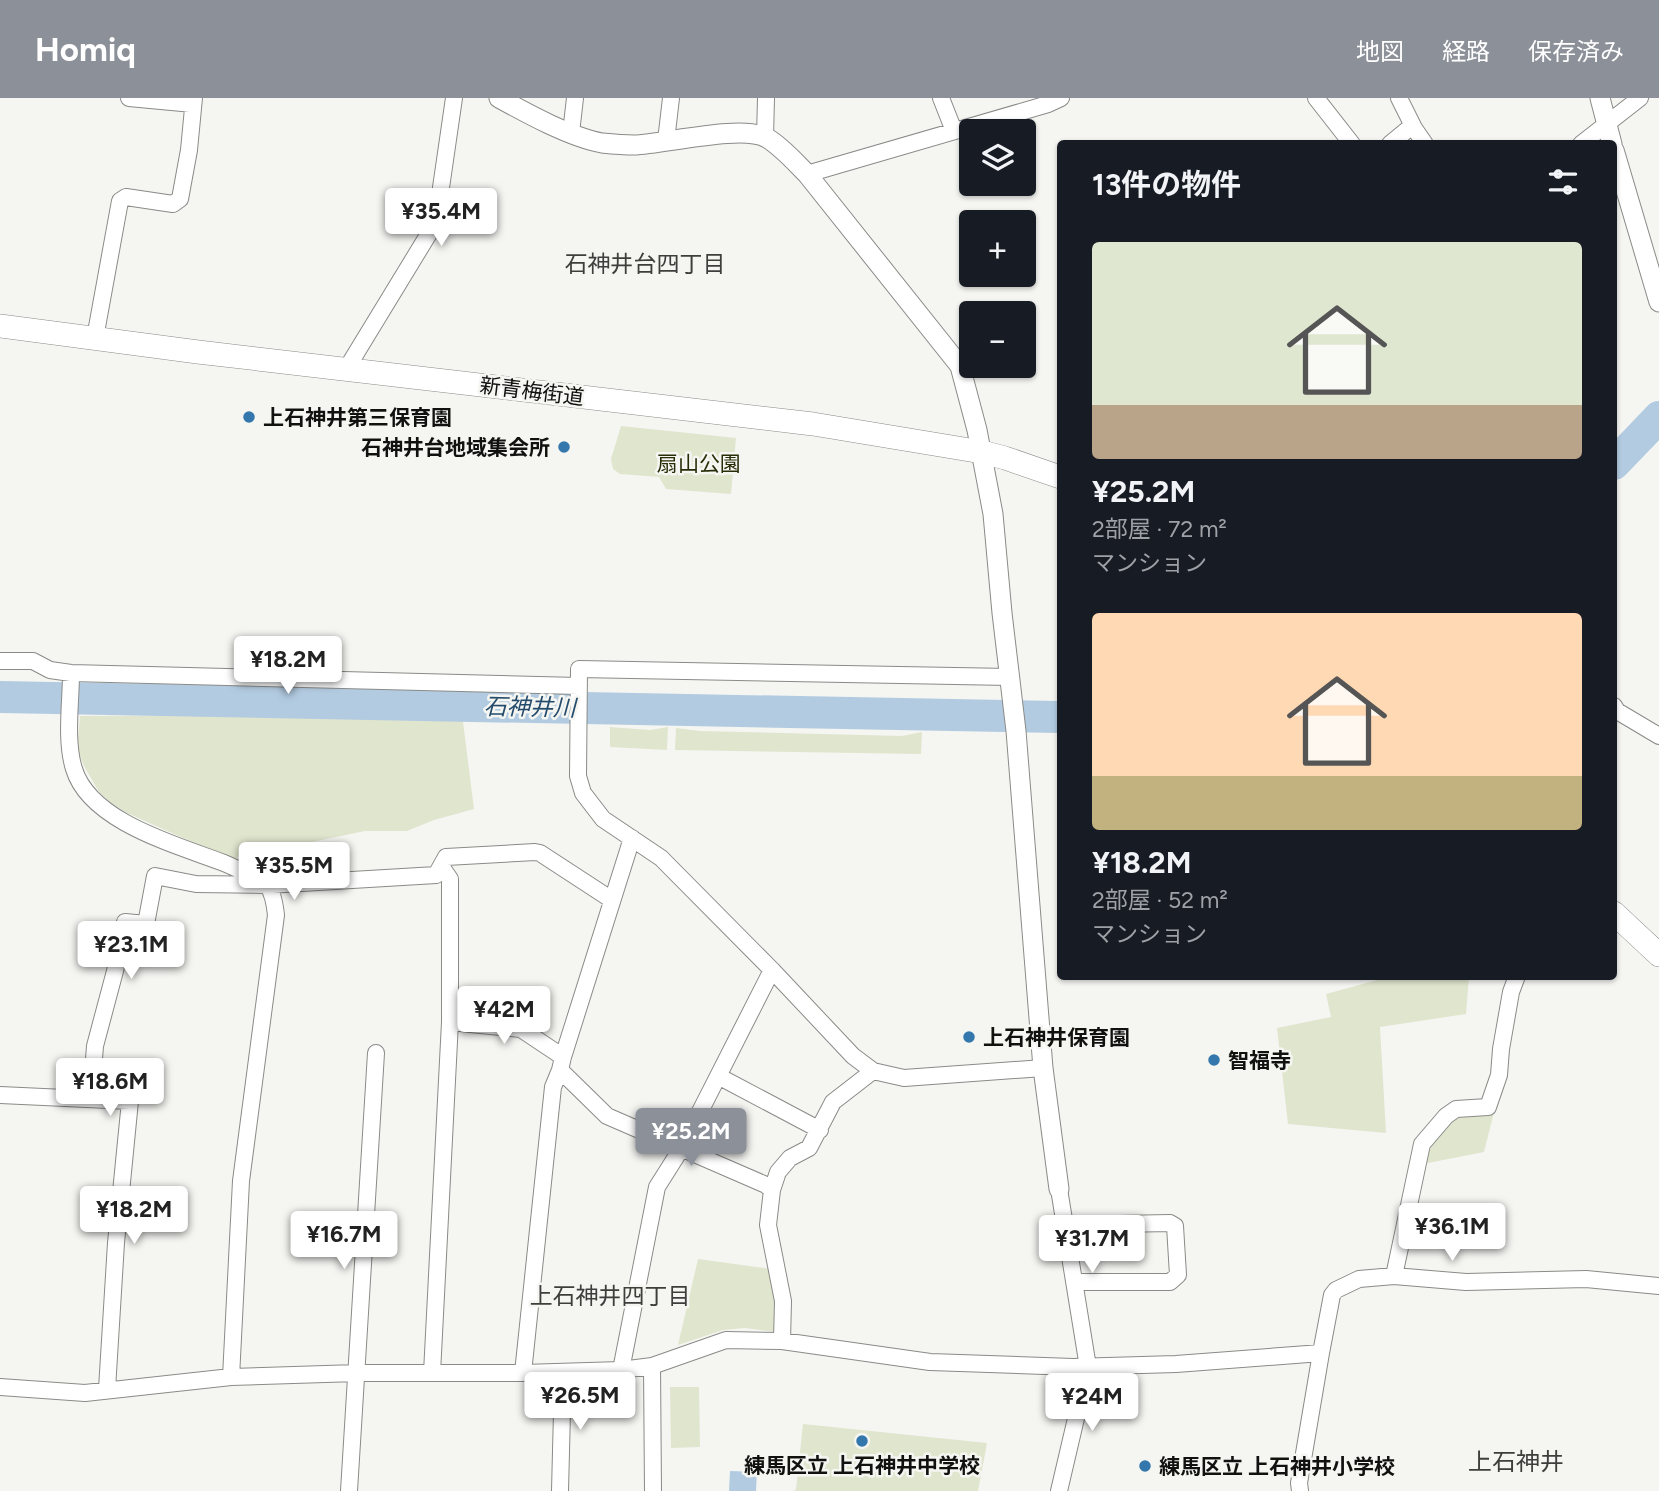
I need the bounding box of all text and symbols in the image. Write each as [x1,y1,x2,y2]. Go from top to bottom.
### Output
text: Homiq [35,30,136,69]
text: 地図 [1356,37,1404,66]
text: 経路 [1442,37,1490,66]
text: 保存済み [1528,37,1624,66]
map controls [959,119,1036,378]
button: layers [959,119,1036,196]
icon: filters [1544,163,1582,201]
text: 13件の物件 [1092,166,1241,203]
pin: ¥35.4M [384,188,498,248]
text: ¥35.4M [401,197,481,225]
button: + [959,210,1036,287]
district label: 石神井台四丁目 [565,250,726,278]
icon: home [1274,287,1400,413]
button: − [959,301,1036,378]
street label: 新青梅街道 [478,372,586,410]
place label: 上石神井第三保育園 [263,405,452,430]
marker: 上石神井第三保育園 [241,409,257,425]
place label: 石神井台地域集会所 [361,435,550,460]
marker: 石神井台地域集会所 [556,439,572,455]
park label: 扇山公園 [657,451,741,476]
text: ¥25.2M [1092,473,1195,510]
text: 2部屋 · 72 m² [1092,515,1227,543]
text: マンション [1092,549,1207,577]
pin: ¥18.2M [231,636,345,696]
text: ¥18.2M [250,645,326,673]
icon: home [1274,658,1400,784]
water label: 石神井川 [484,692,579,722]
pin: ¥35.5M [237,842,351,902]
text: ¥18.2M [1092,844,1191,881]
text: ¥35.5M [255,851,333,879]
text: 2部屋 · 52 m² [1092,886,1228,914]
text: マンション [1092,920,1207,948]
pin: ¥23.1M [74,922,188,981]
text: ¥23.1M [94,930,168,958]
pin: ¥42M [463,986,545,1046]
text: ¥42M [473,995,535,1023]
place label: 上石神井保育園 [983,1025,1130,1050]
marker: 上石神井保育園 [961,1029,977,1045]
place label: 智福寺 [1228,1048,1291,1073]
marker: 智福寺 [1206,1052,1222,1068]
pin: ¥18.6M [53,1058,167,1118]
text: ¥18.6M [72,1067,148,1095]
pin: ¥25.2M [634,1108,748,1168]
text: ¥25.2M [651,1117,731,1145]
pin: ¥18.2M [77,1186,191,1246]
text: ¥18.2M [96,1195,172,1223]
pin: ¥36.1M [1395,1204,1509,1263]
pin: ¥16.7M [287,1212,401,1271]
text: ¥36.1M [1415,1212,1489,1240]
pin: ¥31.7M [1035,1216,1149,1275]
text: ¥16.7M [307,1220,381,1248]
text: ¥31.7M [1055,1224,1129,1252]
district label: 上石神井四丁目 [530,1282,691,1310]
pin: ¥26.5M [523,1372,637,1432]
pin: ¥24M [1051,1374,1133,1433]
text: ¥26.5M [540,1381,620,1409]
text: ¥24M [1061,1382,1123,1410]
marker: 練馬区立 上石神井中学校 [854,1433,870,1449]
district label: 上石神井 [1468,1447,1564,1476]
place label: 練馬区立 上石神井中学校 [744,1453,980,1478]
place label: 練馬区立 上石神井小学校 [1159,1454,1395,1479]
marker: 練馬区立 上石神井小学校 [1137,1458,1153,1474]

